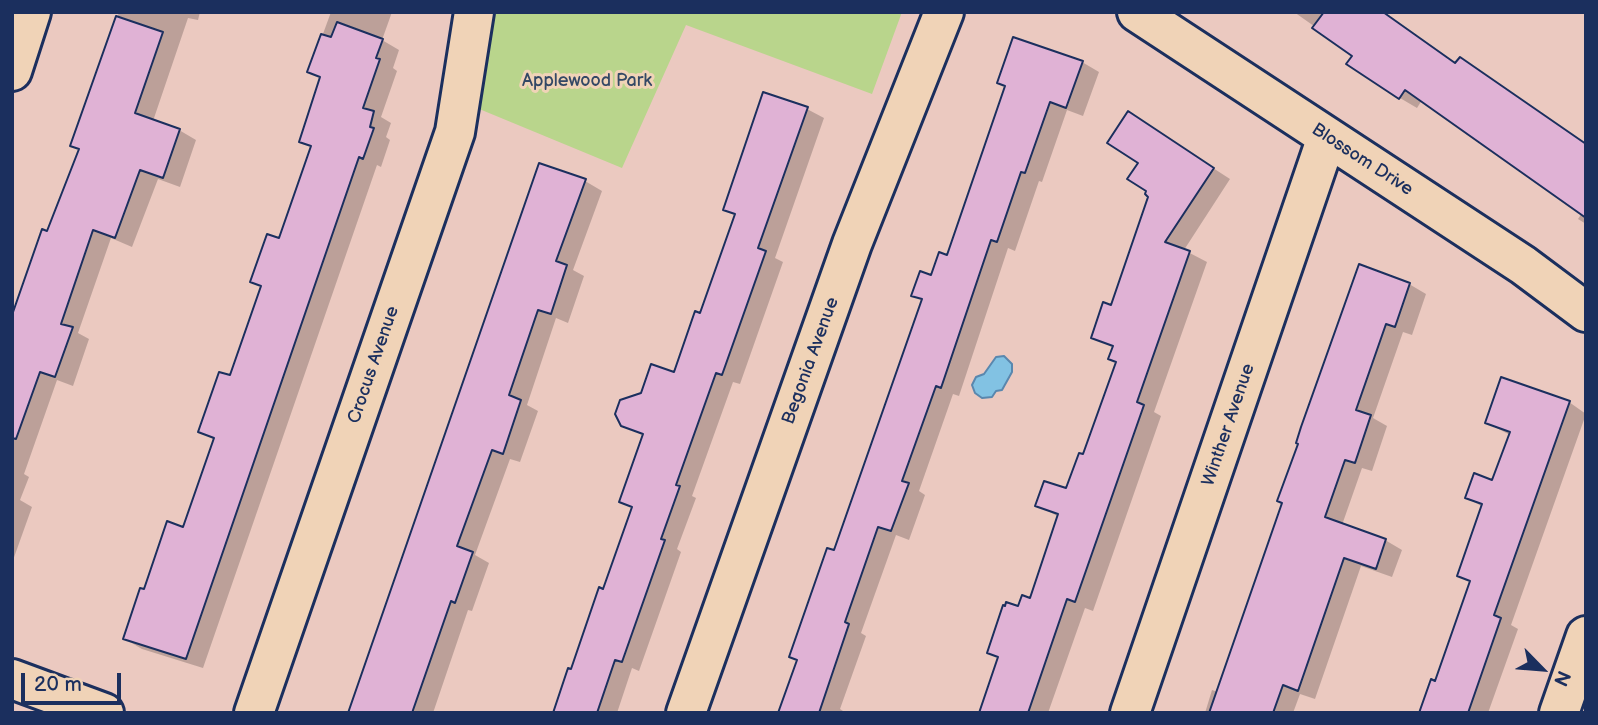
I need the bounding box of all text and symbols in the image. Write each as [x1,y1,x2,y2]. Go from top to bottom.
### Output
park label: Applewood Park [522,70,652,92]
street label: Blossom Drive [1307,119,1417,201]
street label: Begonia Avenue [778,295,844,427]
street label: Crocus Avenue [344,303,404,427]
street label: Winther Avenue [1198,361,1260,489]
north arrow [1507,634,1577,704]
scale bar [24,658,124,702]
text: N [1548,667,1575,689]
text: 20 m [34,672,82,697]

